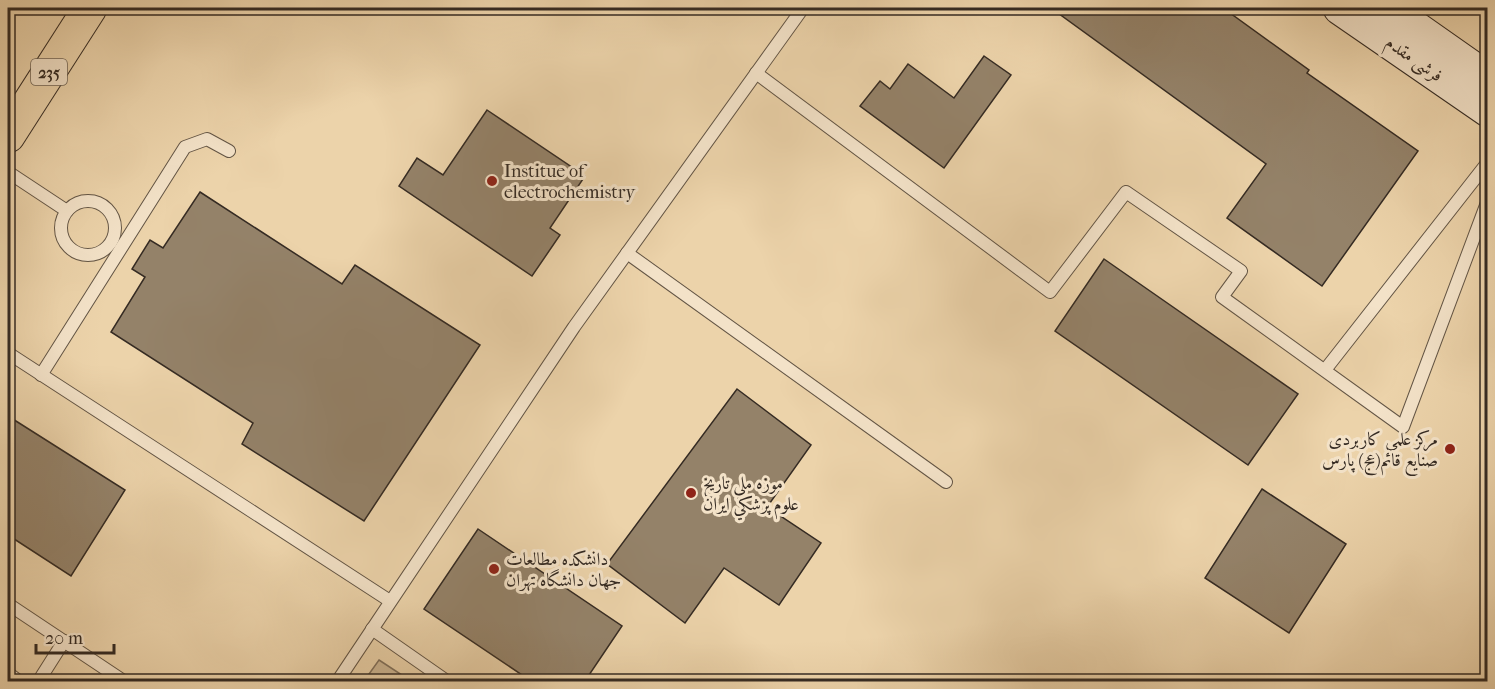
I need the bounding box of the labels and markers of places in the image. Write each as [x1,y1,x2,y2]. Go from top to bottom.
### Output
place label: Institue of electrochemistry [504,161,636,203]
marker: Institue of electrochemistry [485,174,499,188]
place label: مرکز علمی کاربردی صنایع قائم(عج) پارس [1322,429,1438,476]
marker: مرکز علمی کاربردی صنایع قائم(عج) پارس [1443,442,1457,456]
place label: موزه ملي تاريخ علوم پزشكي ايران [703,473,799,521]
marker: موزه ملي تاريخ علوم پزشكي ايران [684,486,698,500]
place label: دانشکده مطالعات جهان دانشگاه تهران [506,549,621,592]
marker: دانشکده مطالعات جهان دانشگاه تهران [487,562,501,576]

